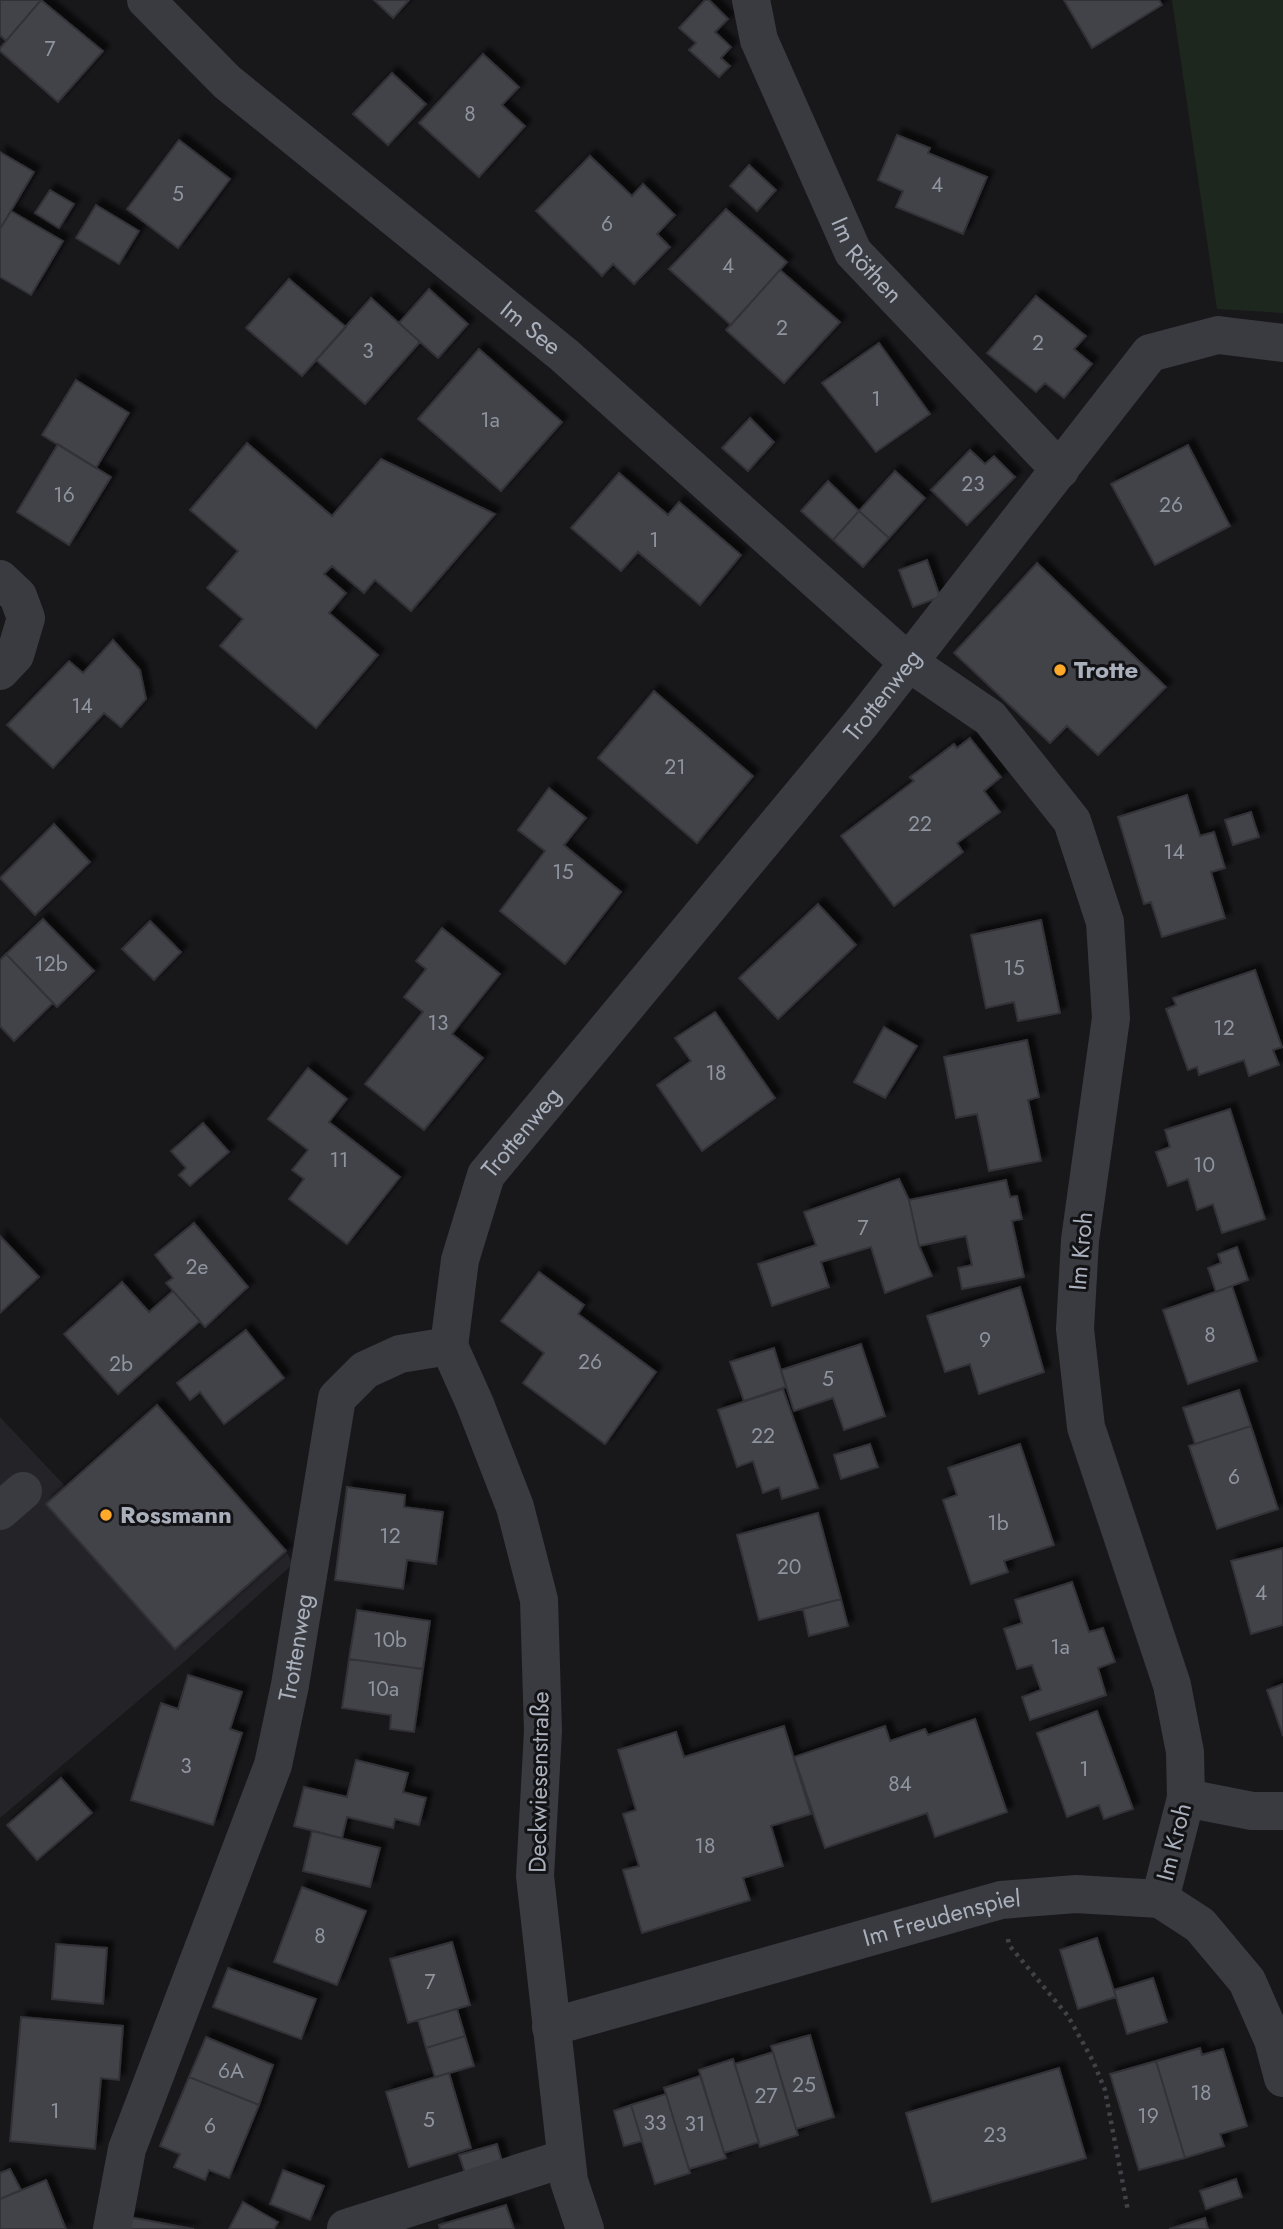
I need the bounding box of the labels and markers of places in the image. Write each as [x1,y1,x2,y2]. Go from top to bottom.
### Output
place label: Trotte [1074,652,1138,687]
marker: Trotte [1052,662,1068,678]
place label: Rossmann [120,1497,232,1532]
marker: Rossmann [98,1507,114,1523]

